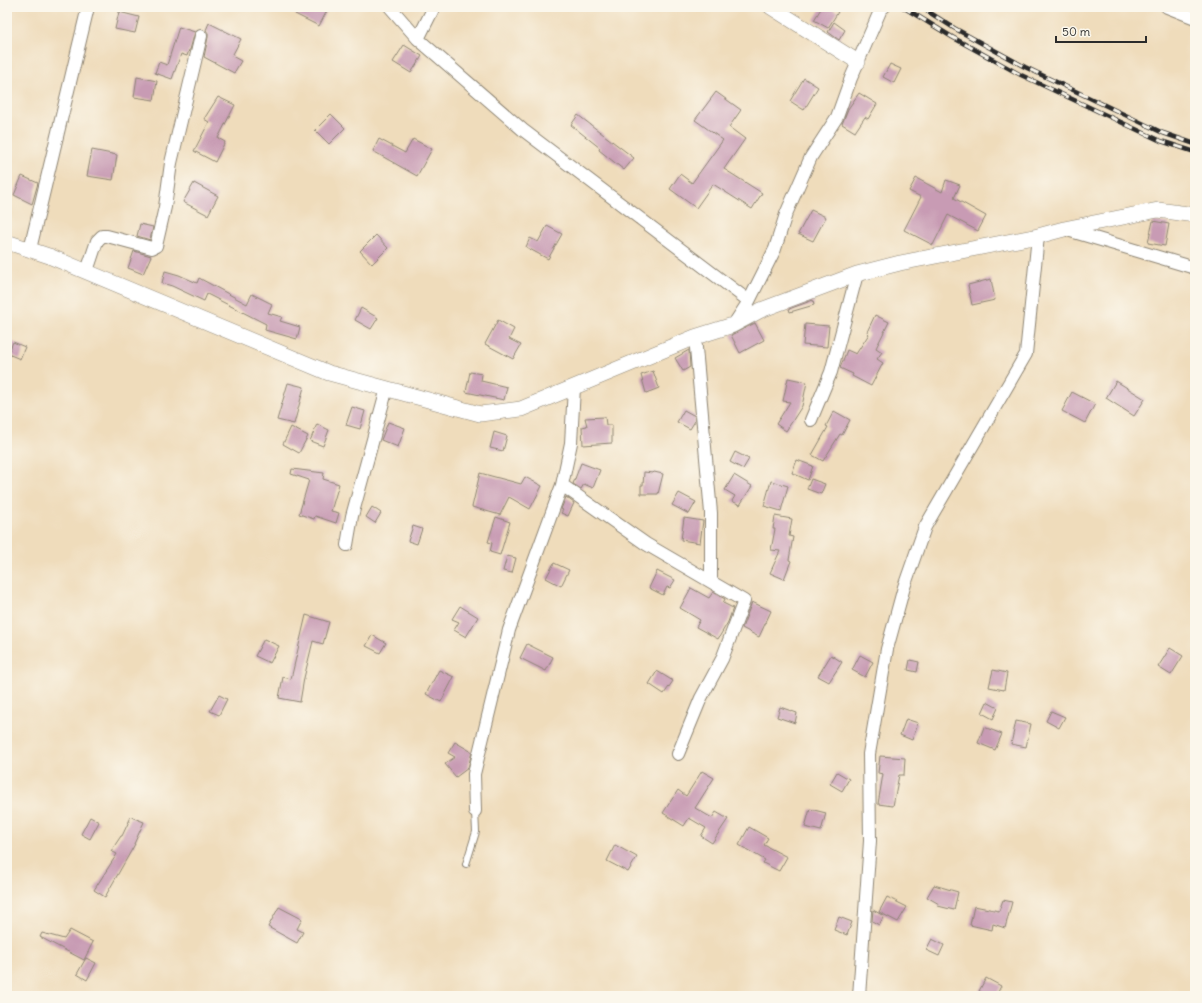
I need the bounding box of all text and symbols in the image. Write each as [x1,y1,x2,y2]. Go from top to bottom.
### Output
scale bar [1056,18,1146,44]
text: 50 m [1062,24,1091,39]

